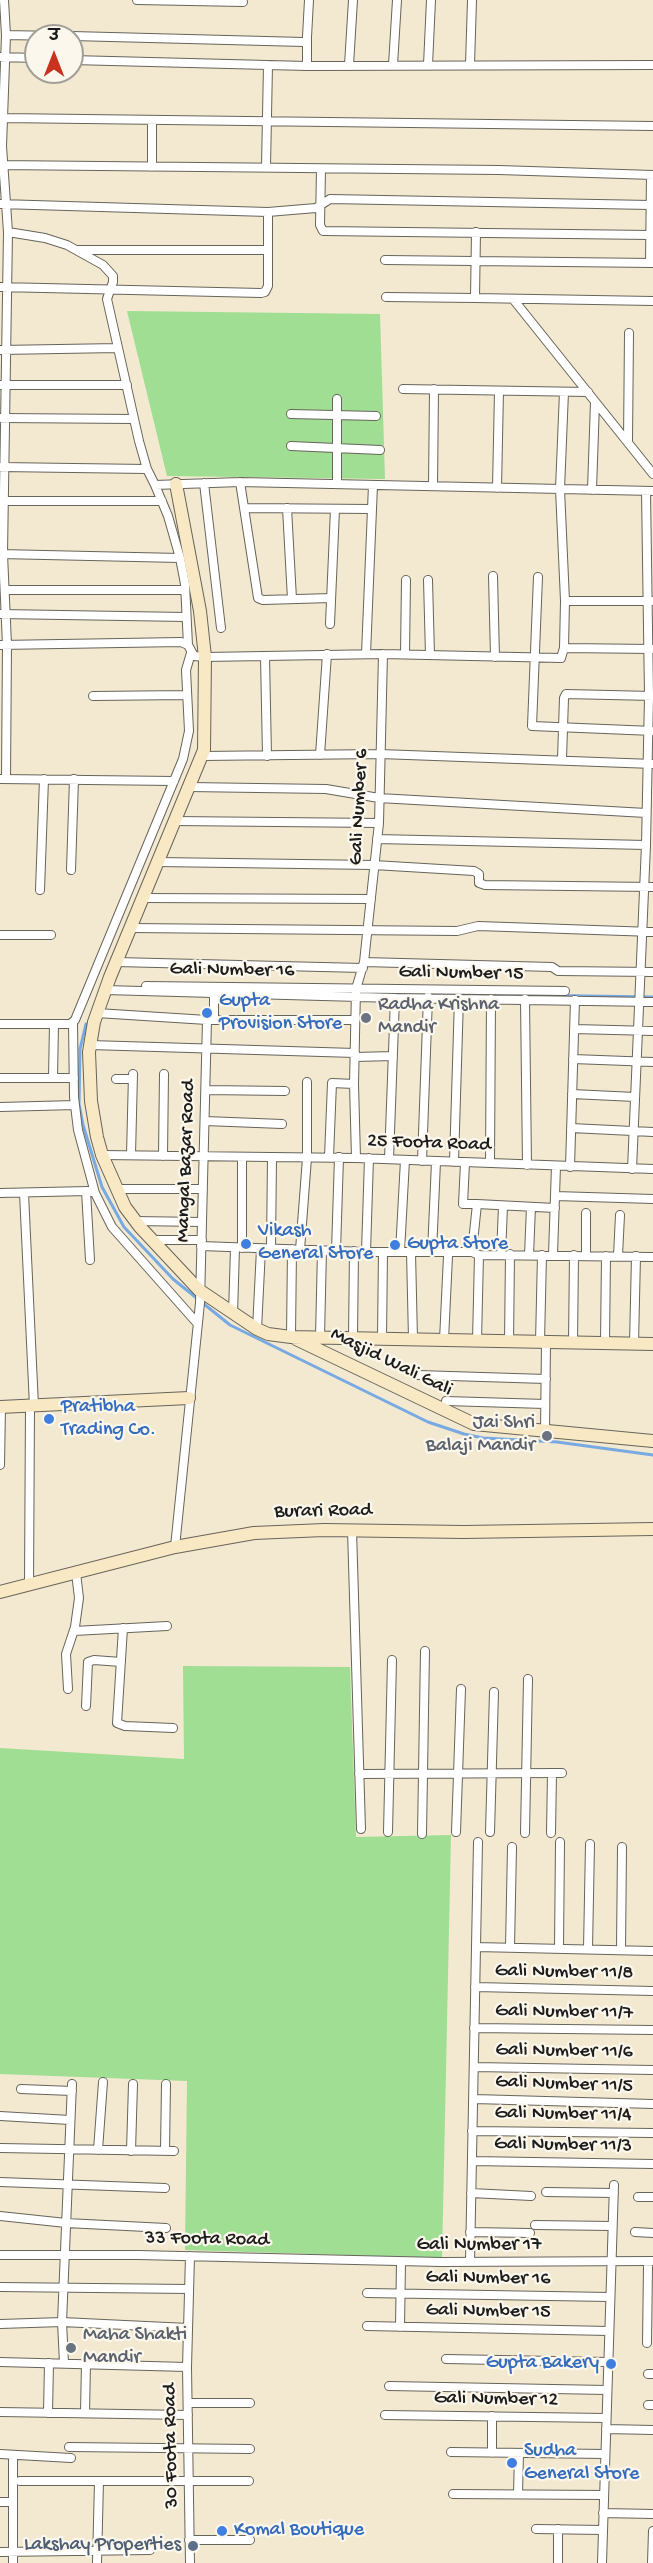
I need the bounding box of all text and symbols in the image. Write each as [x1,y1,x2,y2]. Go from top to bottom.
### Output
north arrow [24,24,84,84]
text: उ [49,28,59,47]
street label: Gali Number 6 [345,748,375,866]
street label: Gali Number 16 [169,958,295,984]
street label: Gali Number 15 [398,961,524,987]
place label: Gupta Provision Store [219,990,342,1037]
place label: Radha Krishna Mandir [378,994,499,1041]
marker: Gupta Provision Store [200,1006,214,1020]
marker: Radha Krishna Mandir [359,1011,373,1025]
street label: Mangal Bazar Road [172,1079,202,1243]
street label: 25 Foota Road [367,1130,491,1158]
place label: Vikash General Store [258,1220,373,1267]
place label: Gupta Store [407,1233,508,1257]
marker: Vikash General Store [239,1237,253,1251]
marker: Gupta Store [388,1238,402,1252]
street label: Masjid Wali Gali [326,1323,456,1403]
place label: Pratibha Trading Co. [61,1396,156,1443]
marker: Pratibha Trading Co. [42,1412,56,1426]
place label: Jai Shri Balaji Mandir [426,1412,535,1459]
marker: Jai Shri Balaji Mandir [540,1429,554,1443]
street label: Burari Road [274,1499,372,1525]
street label: Gali Number 11/8 [495,1960,633,1986]
street label: Gali Number 11/7 [495,2000,633,2026]
street label: Gali Number 11/6 [495,2039,633,2065]
street label: Gali Number 11/5 [495,2071,633,2099]
street label: Gali Number 11/4 [494,2102,632,2128]
street label: Gali Number 11/3 [494,2133,632,2159]
street label: 33 Foota Road [145,2227,269,2253]
street label: Gali Number 17 [416,2234,542,2258]
street label: Gali Number 16 [425,2266,551,2292]
street label: Gali Number 15 [425,2299,551,2325]
place label: Maha Shakti Mandir [83,2324,187,2371]
marker: Maha Shakti Mandir [64,2341,78,2355]
place label: Gupta Bakery [486,2352,599,2376]
marker: Gupta Bakery [604,2357,618,2371]
street label: 30 Foota Road [159,2383,185,2509]
street label: Gali Number 12 [434,2387,558,2413]
place label: Sudha General Store [524,2440,639,2487]
marker: Sudha General Store [505,2456,519,2470]
place label: Komal Boutique [234,2519,364,2543]
marker: Komal Boutique [215,2524,229,2538]
place label: Lakshay Properties [24,2534,181,2558]
marker: Lakshay Properties [186,2539,200,2553]

